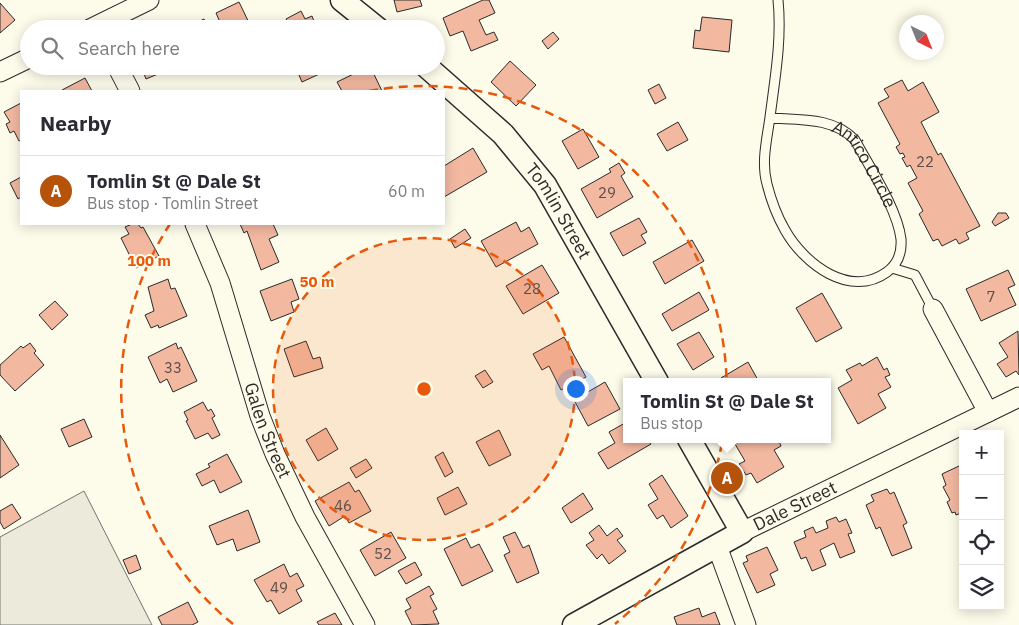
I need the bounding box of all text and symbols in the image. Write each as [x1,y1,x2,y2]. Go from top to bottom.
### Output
north arrow [899,15,944,60]
search box [20,20,445,75]
icon: search [38,34,66,62]
text: Search here [78,36,180,60]
text: Nearby [40,109,111,137]
street label: Antico Circle [829,115,902,211]
house number: 22 [916,152,934,171]
street label: Tomlin Street [521,158,597,263]
text: Tomlin St @ Dale St [87,169,261,193]
text: A [51,181,61,201]
text: 60 m [388,181,425,201]
house number: 29 [598,183,616,202]
text: Bus stop · Tomlin Street [87,193,259,213]
text: 100 m [127,251,171,270]
text: 50 m [300,272,334,291]
house number: 28 [523,279,541,298]
house number: 7 [986,287,996,306]
house number: 33 [164,358,182,377]
your location [563,376,589,402]
popup [623,378,831,443]
street label: Galen Street [240,380,297,482]
centre of rings [415,380,433,398]
text: Tomlin St @ Dale St [640,389,814,413]
text: Bus stop [640,413,703,433]
map controls [959,430,1004,610]
button: + [959,430,1004,475]
pin: A [711,459,743,497]
button: − [959,475,1004,520]
street label: Dale Street [749,476,840,536]
house number: 46 [334,496,352,515]
button: locate [959,520,1004,565]
house number: 52 [374,544,392,563]
button: layers [959,565,1004,610]
house number: 49 [270,578,288,597]

